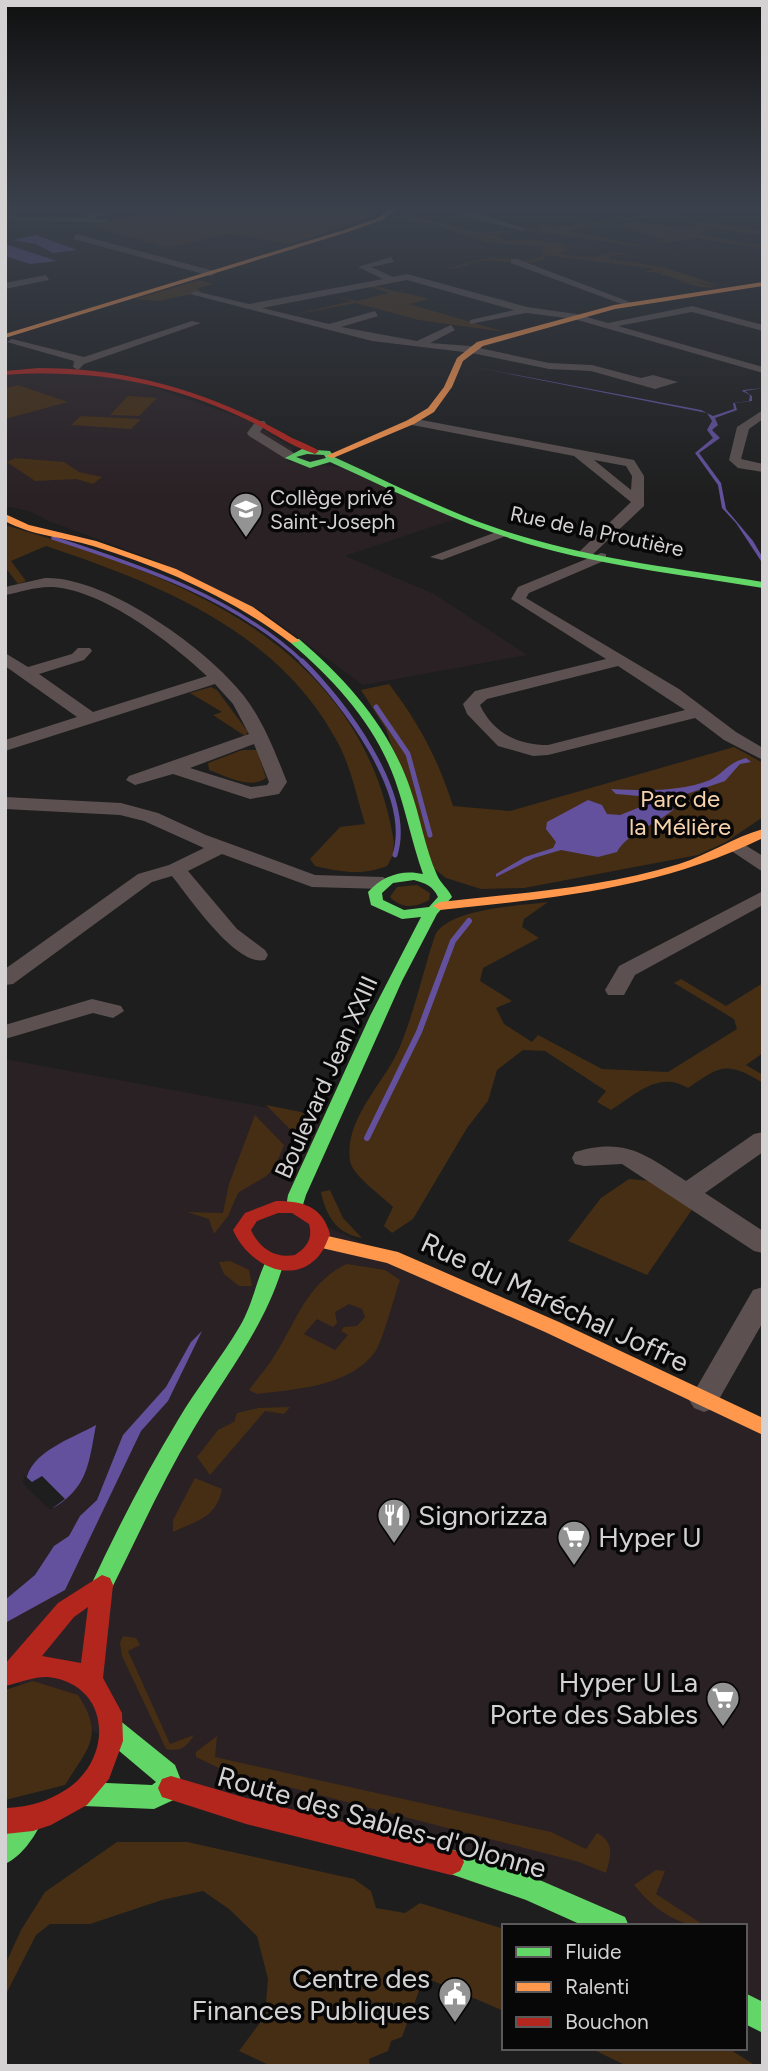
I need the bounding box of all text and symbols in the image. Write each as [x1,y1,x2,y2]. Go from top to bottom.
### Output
place label: Collège privé Saint-Joseph [270,485,395,534]
school or university icon: Collège privé Saint-Joseph [227,490,265,539]
street label: Rue de la Proutière [508,500,686,562]
park label: Parc de la Mélière [629,784,731,841]
street label: Boulevard Jean XXIII [268,971,384,1183]
street label: Rue du Maréchal Joffre [416,1225,694,1379]
restaurant icon: Signorizza [375,1496,413,1545]
place label: Signorizza [418,1498,548,1532]
supermarket icon: Hyper U [555,1518,593,1567]
place label: Hyper U [598,1520,702,1554]
place label: Hyper U La Porte des Sables [490,1665,698,1731]
supermarket icon: Hyper U La Porte des Sables [704,1679,742,1728]
street label: Route des Sables-d'Olonne [214,1759,550,1885]
legend [502,1924,747,2050]
text: Fluide [565,1939,621,1964]
place label: Centre des Finances Publiques [191,1961,430,2027]
text: Ralenti [565,1974,629,1999]
public building icon: Centre des Finances Publiques [436,1975,474,2024]
text: Bouchon [565,2009,649,2034]

